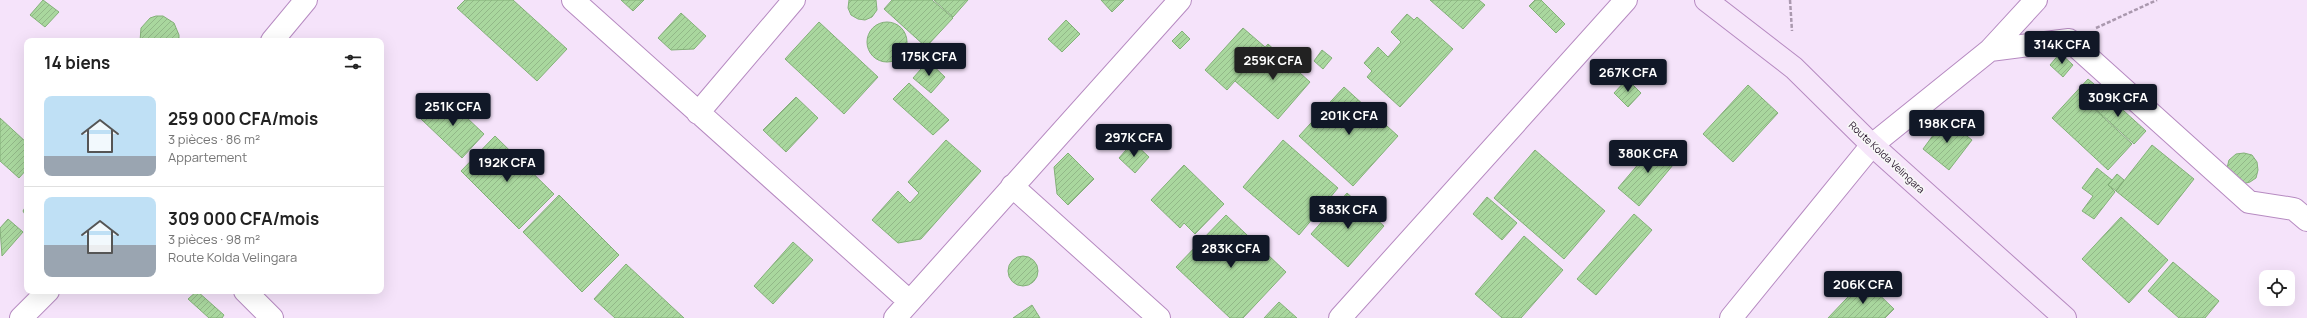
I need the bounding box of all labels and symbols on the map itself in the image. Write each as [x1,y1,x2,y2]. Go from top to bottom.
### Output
pin: 314K CFA [2021,31,2103,65]
pin: 175K CFA [888,43,970,77]
pin: 259K CFA [1232,47,1314,81]
pin: 267K CFA [1587,59,1669,93]
pin: 309K CFA [2077,84,2159,118]
pin: 251K CFA [412,93,494,127]
pin: 201K CFA [1308,102,1390,136]
pin: 198K CFA [1906,110,1988,144]
street label: Route Kolda Velingara [1846,118,1928,196]
pin: 297K CFA [1093,124,1175,158]
pin: 380K CFA [1607,140,1689,174]
pin: 192K CFA [466,149,548,183]
pin: 383K CFA [1307,196,1389,230]
pin: 283K CFA [1190,235,1272,269]
pin: 206K CFA [1822,271,1904,305]

